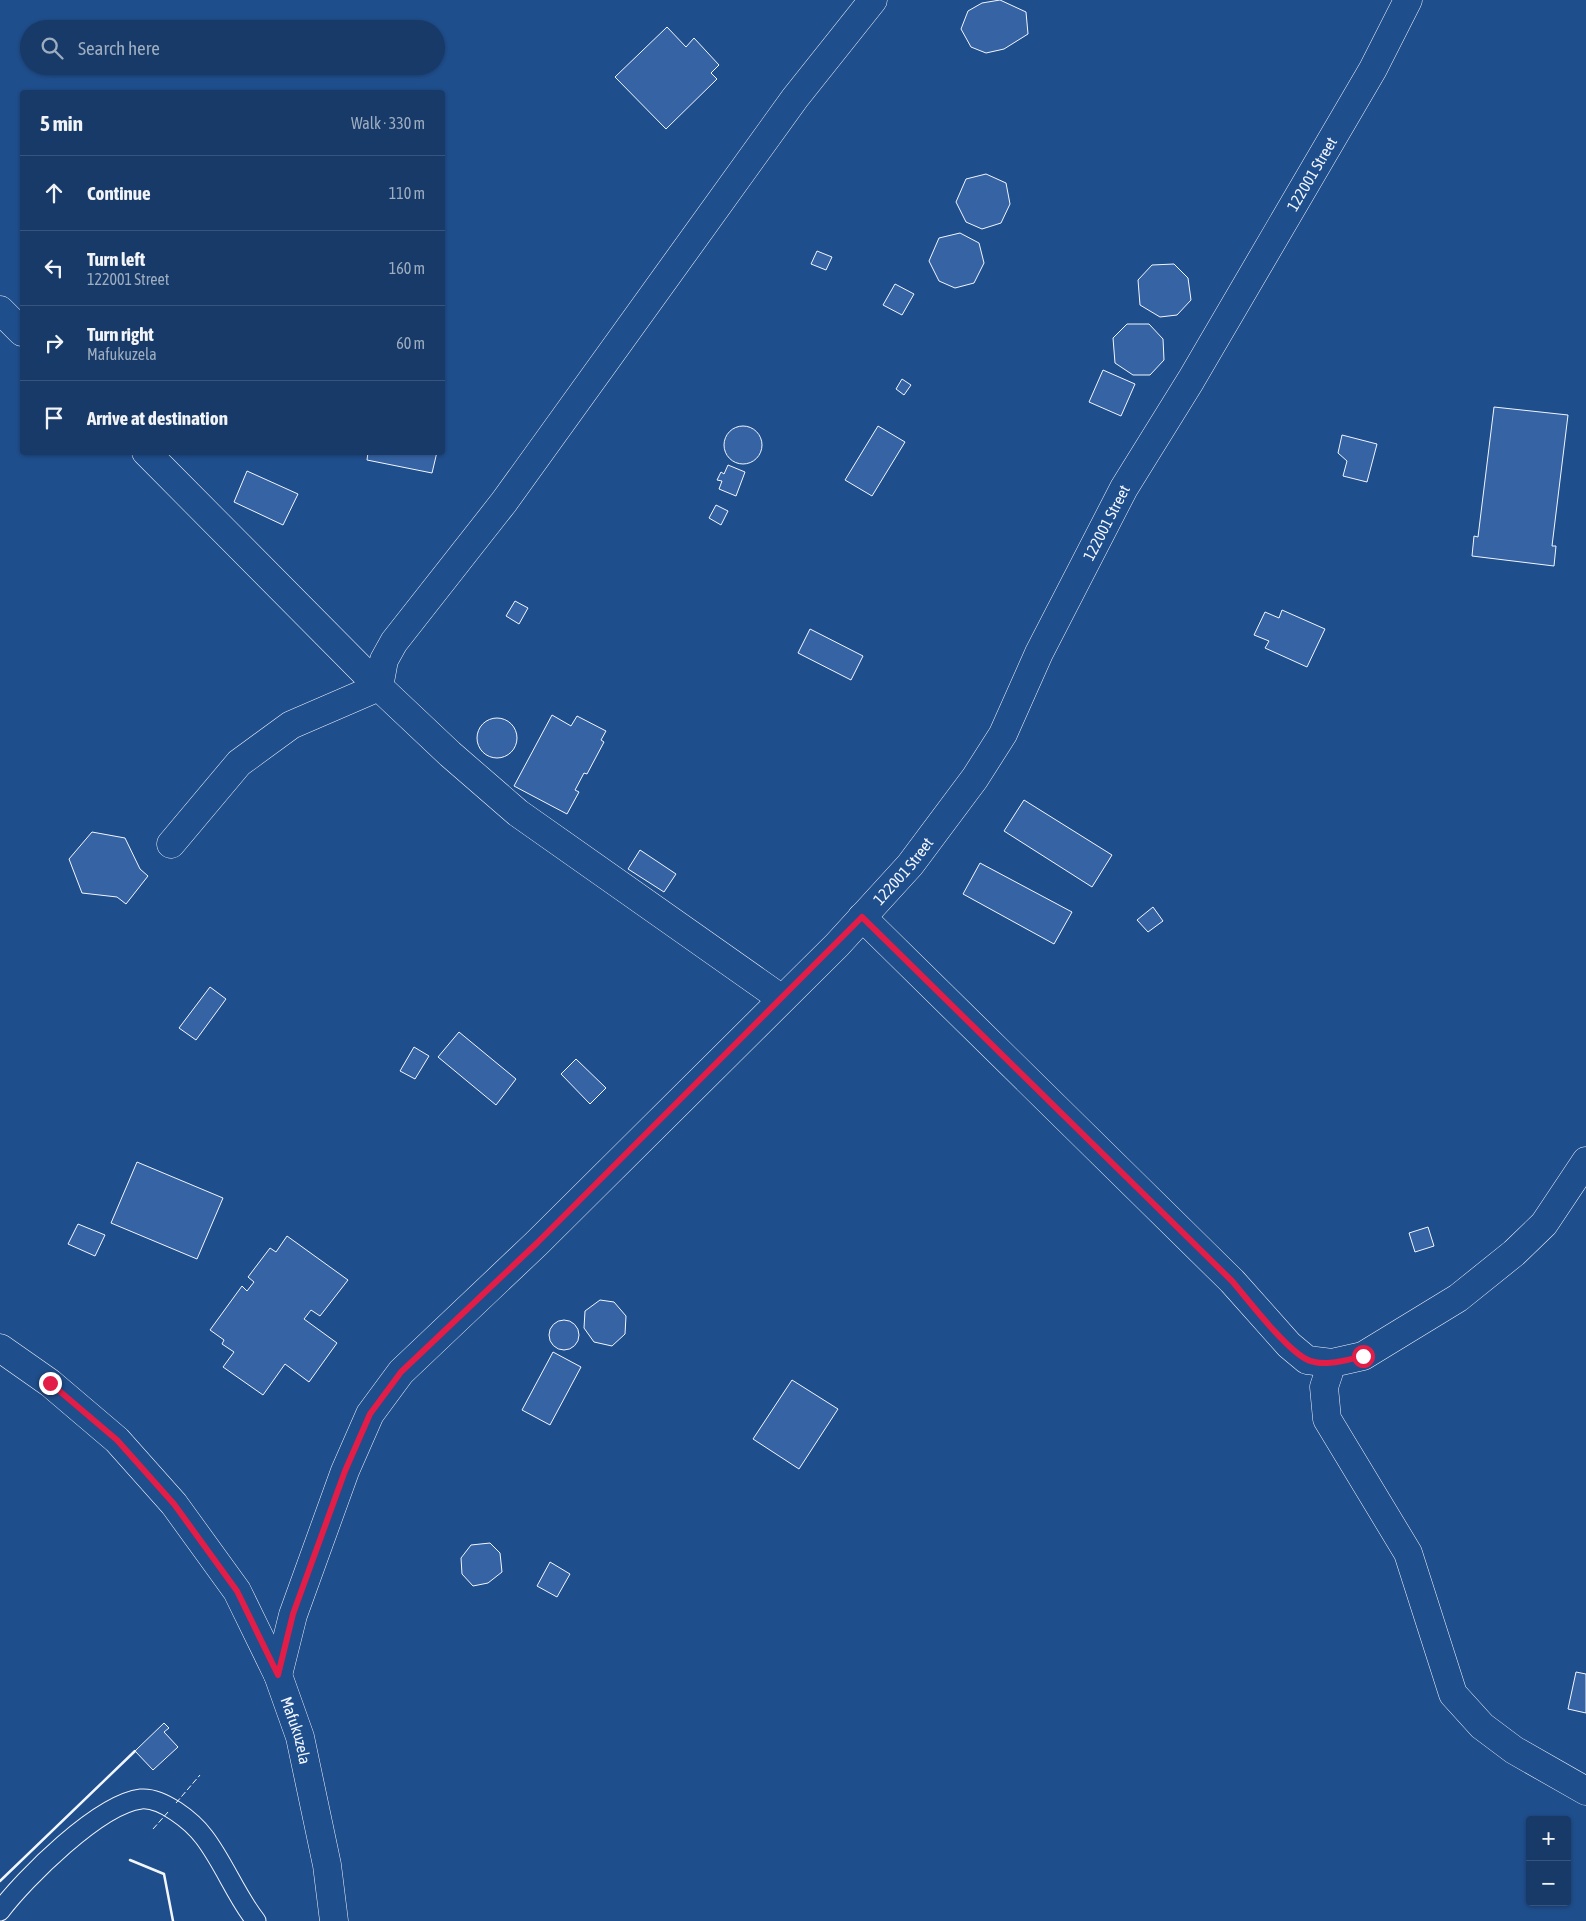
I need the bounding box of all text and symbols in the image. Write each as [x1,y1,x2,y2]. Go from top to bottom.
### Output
search box [20,20,445,75]
icon: search [38,34,66,62]
text: Search here [78,37,160,59]
text: 5 min [40,111,83,135]
text: Walk · 330 m [351,114,425,132]
street label: 122001 Street [1283,133,1340,214]
icon: ahead [40,179,68,207]
text: Continue [87,182,151,204]
text: 110 m [389,184,425,202]
text: Turn left [87,248,145,270]
icon: left [40,254,68,282]
text: 160 m [389,259,425,277]
text: 122001 Street [87,270,169,288]
text: Turn right [87,323,154,345]
icon: right [40,329,68,357]
text: 60 m [396,334,425,352]
text: Mafukuzela [87,345,157,363]
icon: arrive [40,404,68,432]
text: Arrive at destination [87,407,228,429]
street label: 122001 Street [1079,482,1133,563]
street label: 122001 Street [869,833,937,908]
route start [1352,1345,1375,1368]
route end [39,1372,62,1395]
street label: Mafukuzela [277,1694,314,1766]
map controls [1526,1816,1571,1906]
button: + [1526,1816,1571,1861]
button: − [1526,1861,1571,1906]

